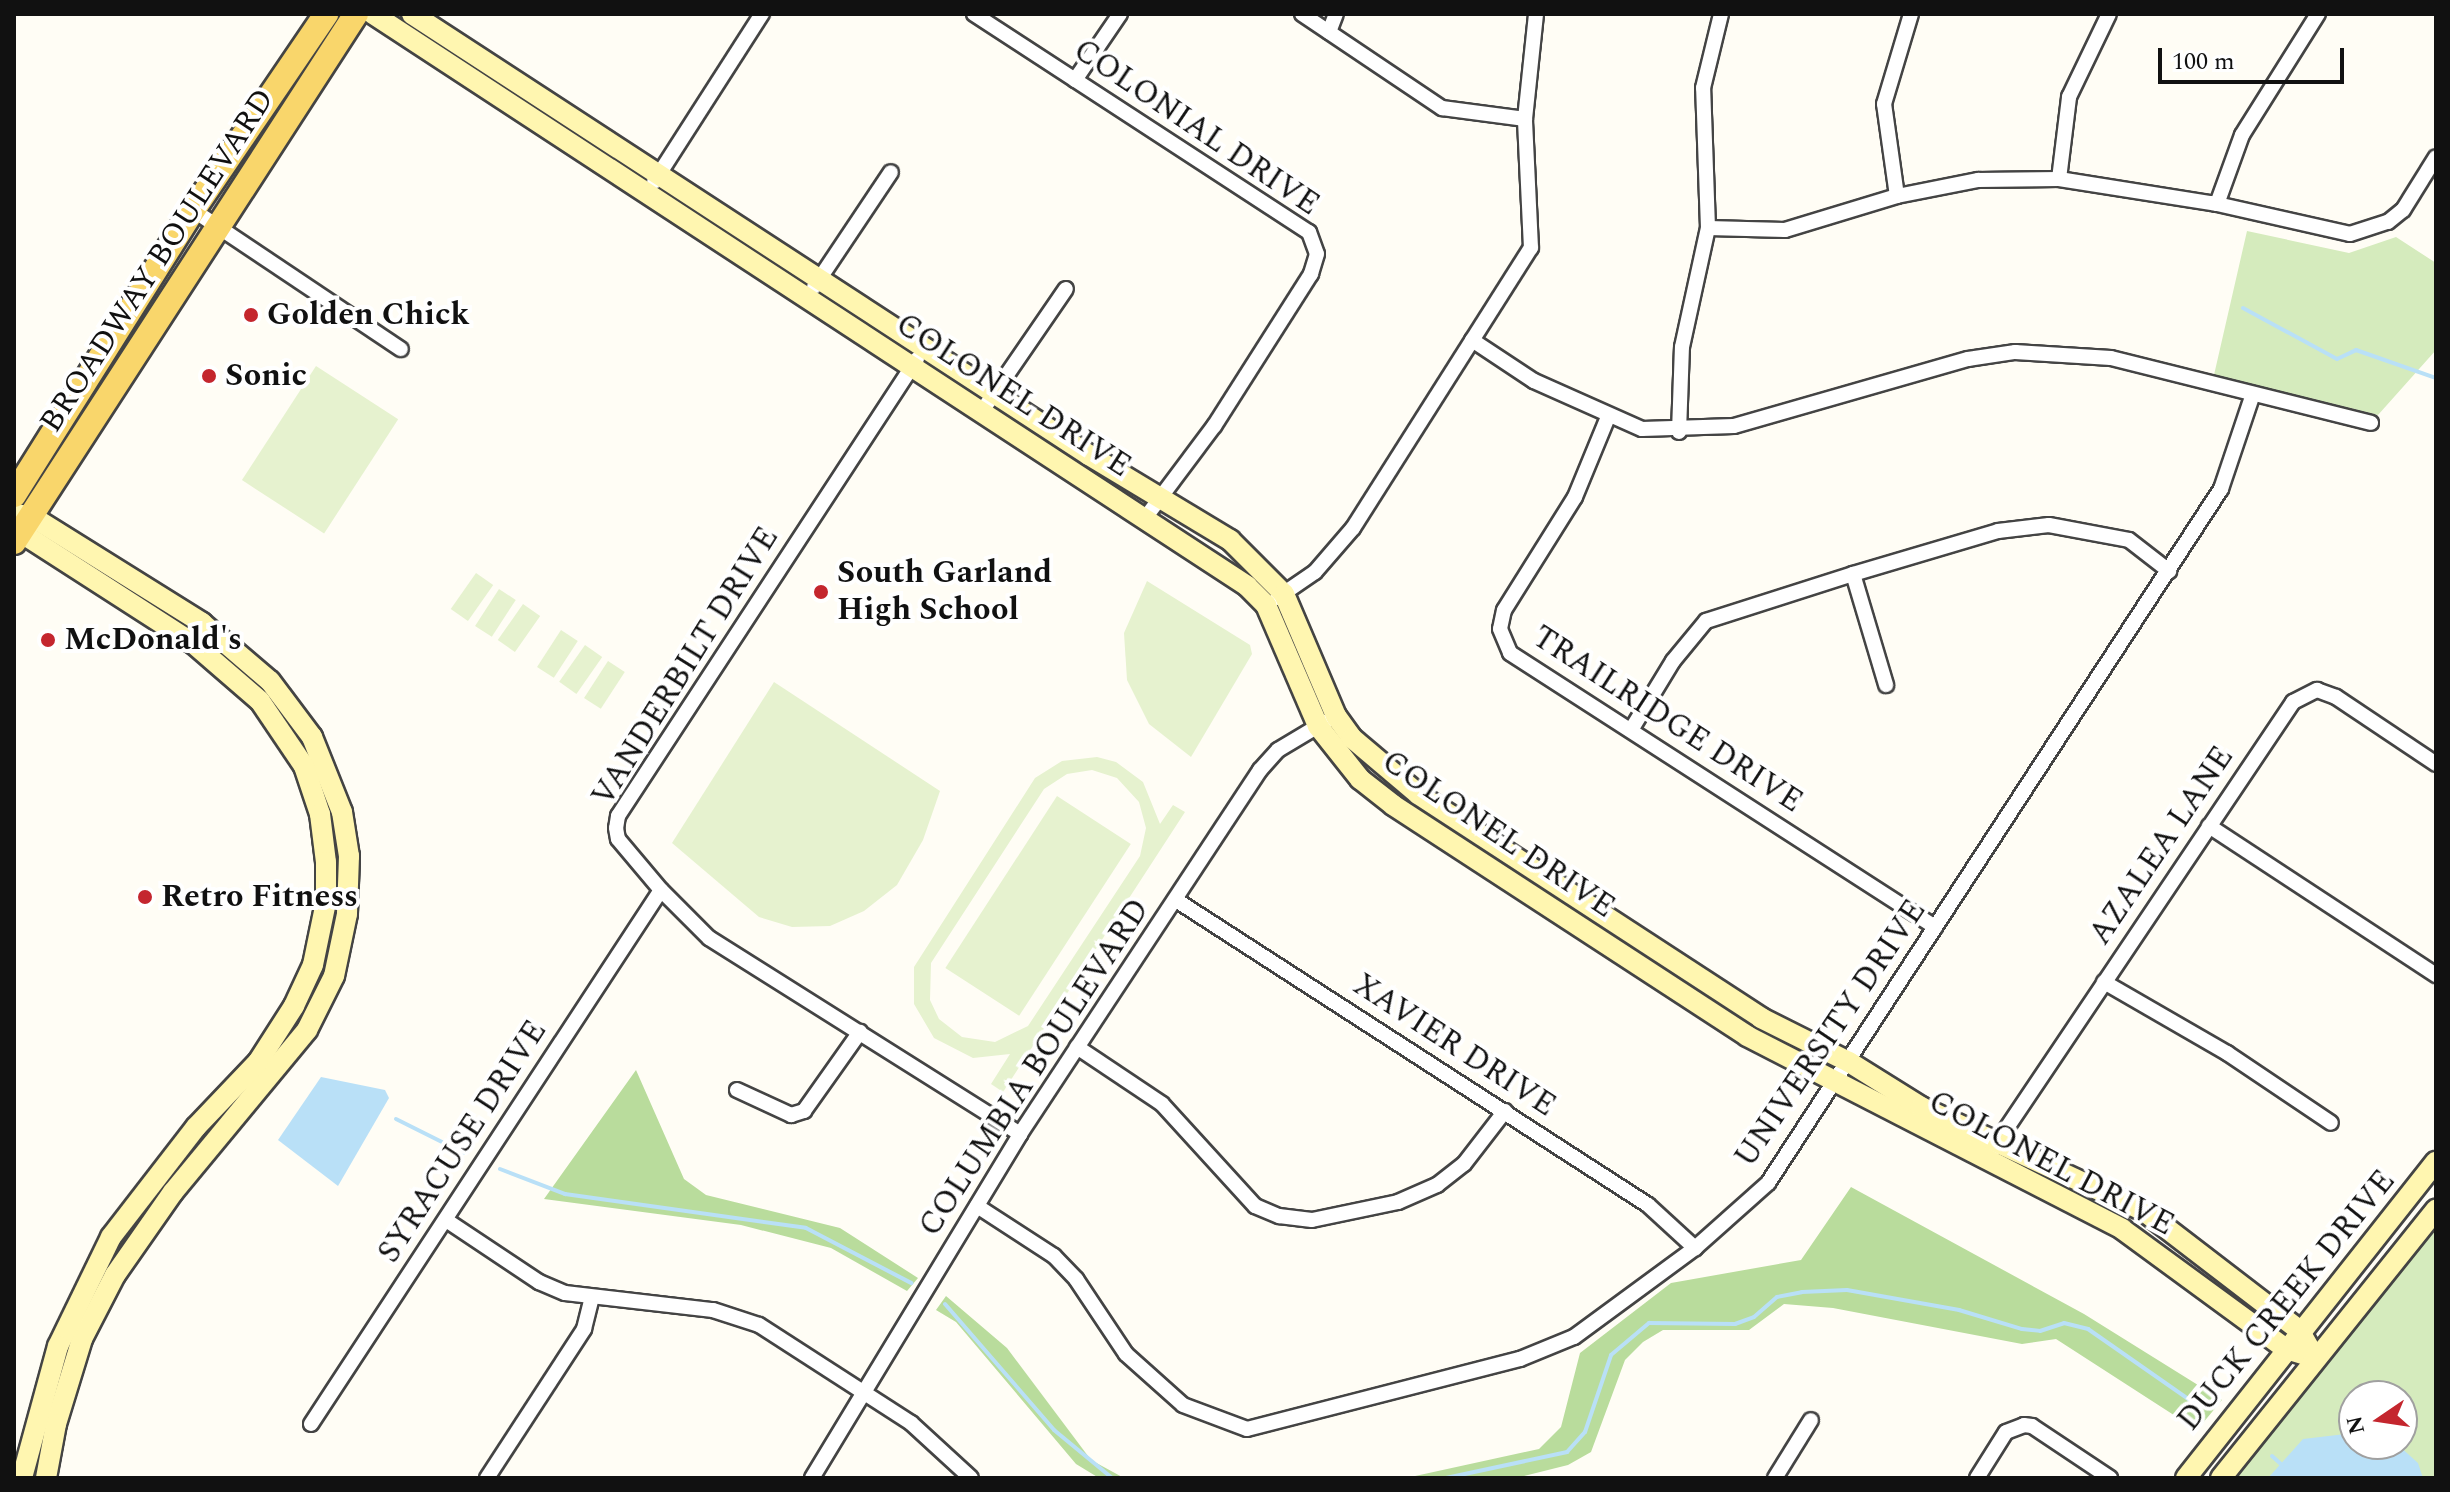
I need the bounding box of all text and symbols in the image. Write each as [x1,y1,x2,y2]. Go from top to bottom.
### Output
street label: COLONIAL DRIVE [1066,32,1326,224]
scale bar [2162,32,2348,82]
text: 100 m [2172,44,2235,80]
street label: BROADWAY BOULEVARD [32,82,284,440]
place label: Golden Chick [267,296,470,334]
marker: Golden Chick [242,306,260,324]
street label: COLONEL DRIVE [888,306,1138,486]
place label: Sonic [225,357,307,395]
marker: Sonic [200,367,218,385]
street label: VANDERBILT DRIVE [584,520,788,814]
place label: South Garland High School [837,555,1052,630]
marker: South Garland High School [812,583,830,601]
street label: TRAILRIDGE DRIVE [1525,618,1809,822]
place label: McDonald's [64,621,242,659]
marker: McDonald's [39,631,57,649]
street label: AZALEA LANE [2081,739,2243,953]
street label: COLONEL DRIVE [1374,743,1622,927]
place label: Retro Fitness [161,878,358,916]
marker: Retro Fitness [136,888,154,906]
street label: COLUMBIA BOULEVARD [911,892,1159,1244]
street label: UNIVERSITY DRIVE [1727,893,1935,1175]
street label: XAVIER DRIVE [1346,966,1562,1126]
street label: SYRACUSE DRIVE [370,1014,556,1270]
street label: COLONEL DRIVE [1922,1083,2180,1245]
street label: DUCK CREEK DRIVE [2170,1163,2404,1439]
north arrow [2338,1380,2418,1460]
text: N [2338,1413,2374,1438]

